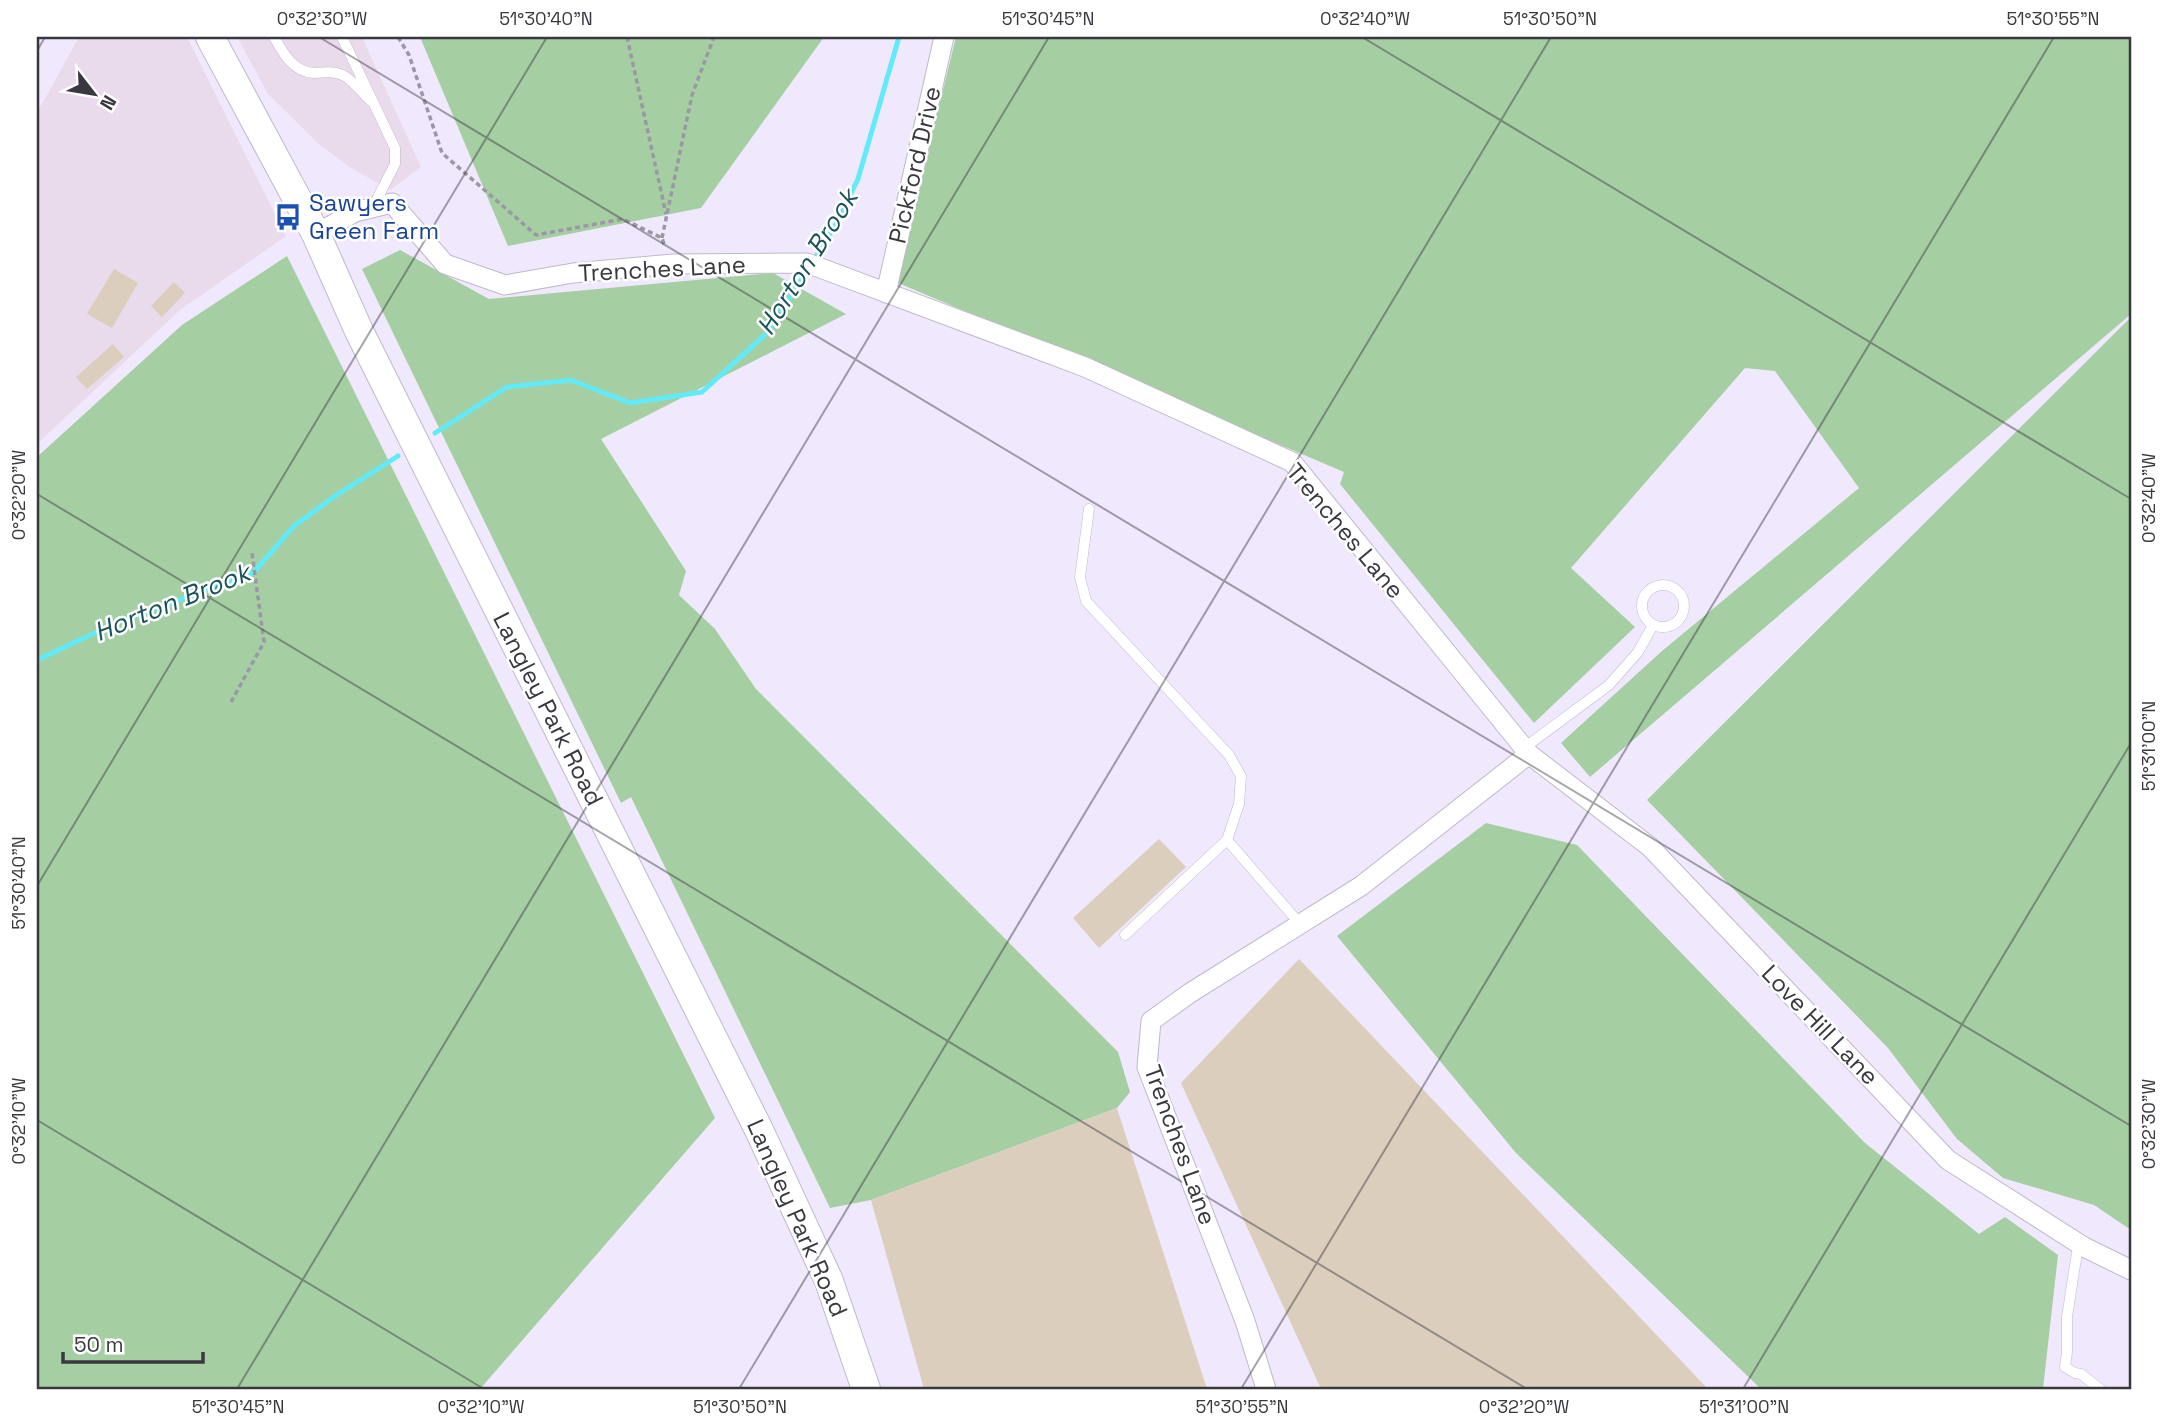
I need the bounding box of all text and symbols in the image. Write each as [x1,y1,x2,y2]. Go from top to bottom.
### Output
text: 0°32'30"W [277,7,367,30]
text: 51°30'40"N [499,7,593,30]
text: 51°30'45"N [1002,7,1094,30]
text: 0°32'40"W [1320,7,1410,30]
text: 51°30'50"N [1503,7,1597,30]
text: 51°30'55"N [2007,7,2100,30]
north arrow [60,60,130,130]
street label: Pickford Drive [881,83,948,246]
text: N [94,91,122,114]
water label: Horton Brook [749,180,867,341]
place label: Sawyers Green Farm [309,187,439,246]
bus stop icon: Sawyers Green Farm [273,202,303,232]
street label: Trenches Lane [577,249,747,288]
text: 0°32'20"W [7,450,30,540]
text: 0°32'40"W [2137,453,2160,543]
street label: Trenches Lane [1280,456,1411,605]
water label: Horton Brook [89,554,258,649]
street label: Langley Park Road [486,607,611,811]
text: 51°31'00"N [2137,701,2160,791]
text: 51°30'40"N [7,836,30,930]
street label: Love Hill Lane [1755,958,1886,1091]
street label: Trenches Lane [1137,1061,1224,1229]
text: 0°32'10"W [7,1077,30,1165]
text: 0°32'30"W [2137,1079,2160,1169]
street label: Langley Park Road [740,1114,855,1321]
scale bar [63,1321,203,1365]
text: 50 m [74,1331,124,1358]
text: 51°30'45"N [192,1395,284,1418]
text: 0°32'10"W [437,1395,525,1418]
text: 51°30'50"N [693,1395,787,1418]
text: 51°30'55"N [1196,1395,1289,1418]
text: 0°32'20"W [1479,1395,1569,1418]
text: 51°31'00"N [1699,1395,1789,1418]

